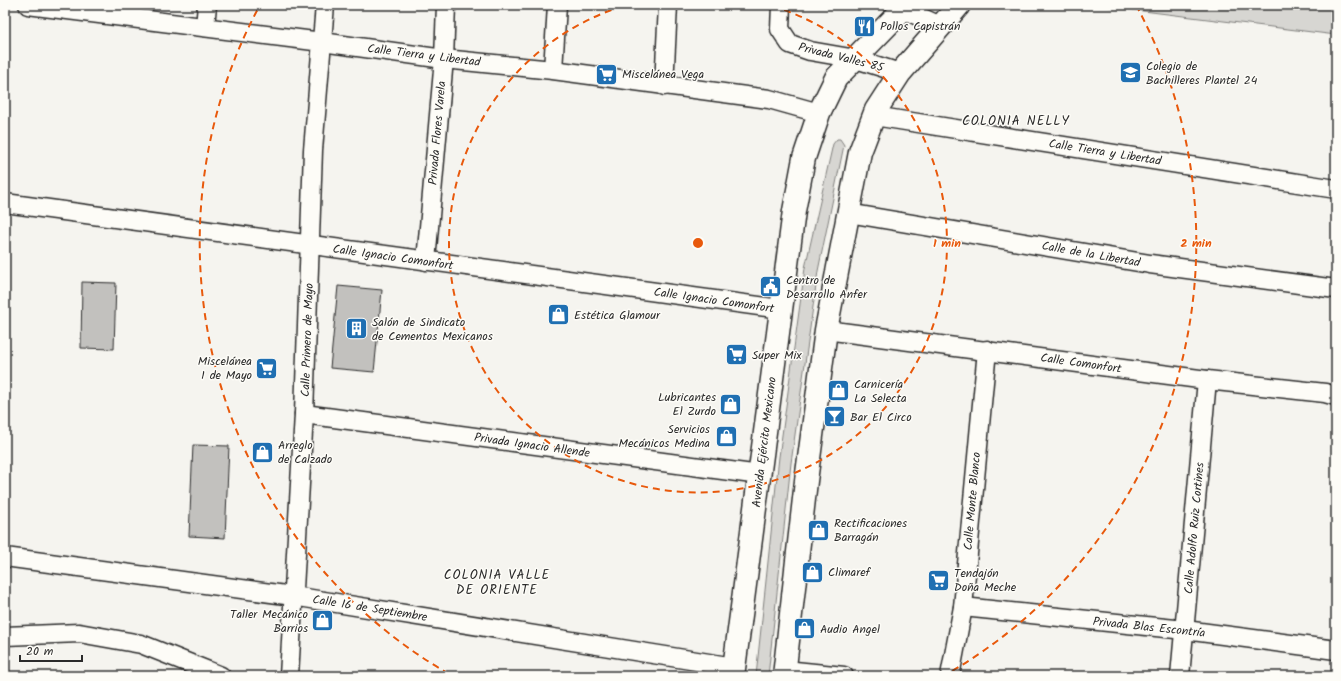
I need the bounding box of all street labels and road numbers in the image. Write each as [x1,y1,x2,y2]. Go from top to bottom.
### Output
street label: Privada Valles 85 [796,38,887,78]
street label: Calle Tierra y Libertad [366,39,483,72]
street label: Privada Flores Varela [423,80,452,186]
street label: Calle Tierra y Libertad [1047,134,1164,171]
street label: Calle de la Libertad [1040,236,1143,273]
street label: Calle Ignacio Comonfort [332,240,455,275]
street label: Calle Primero de Mayo [296,283,319,397]
street label: Calle Ignacio Comonfort [653,283,776,318]
street label: Calle Comonfort [1039,348,1123,379]
street label: Avenida Ejército Mexicano [747,376,782,508]
street label: Privada Ignacio Allende [473,428,592,463]
street label: Calle Monte Blanco [959,451,986,551]
street label: Calle Adolfo Ruiz Cortines [1179,461,1210,595]
street label: Calle 16 de Septiembre [311,590,429,627]
street label: Privada Blas Escontría [1092,612,1206,643]

